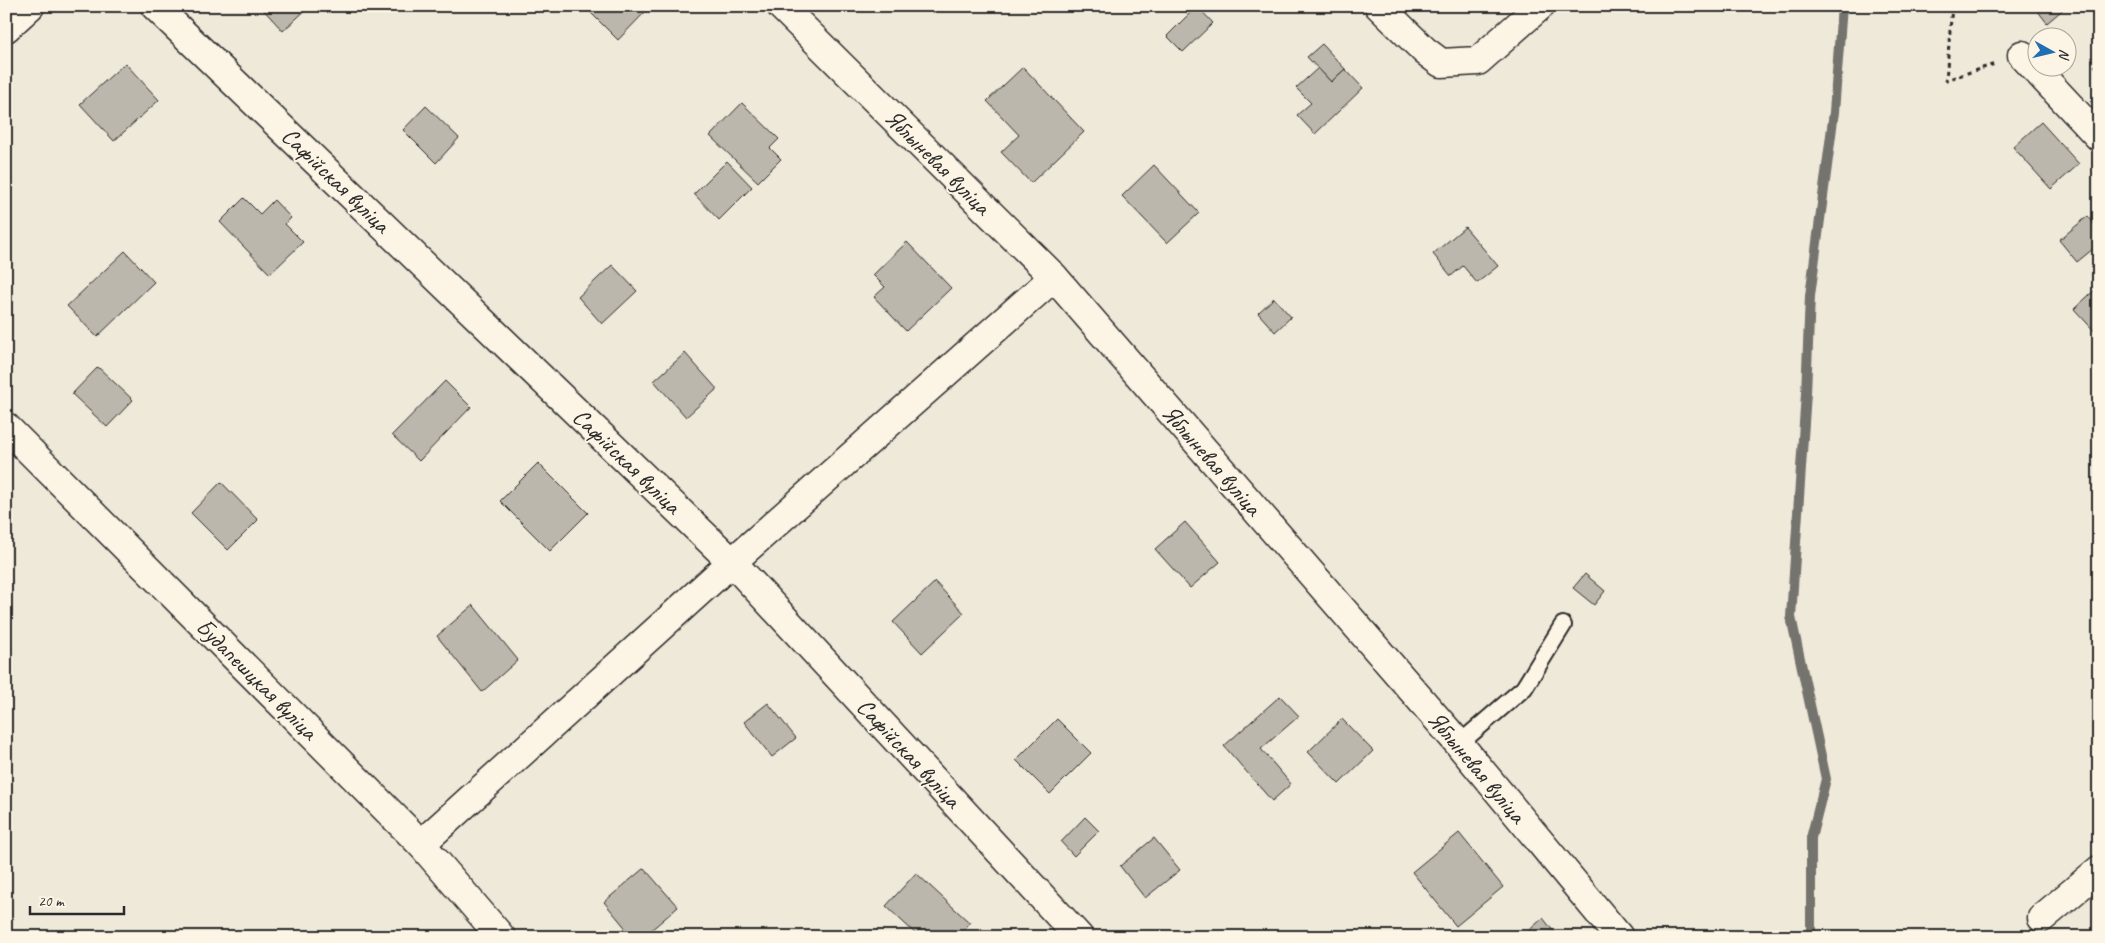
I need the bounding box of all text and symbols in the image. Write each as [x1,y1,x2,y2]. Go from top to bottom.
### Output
north arrow [2028,28,2078,78]
text: N [2055,48,2073,62]
street label: Яблыневая вуліца [879,103,998,222]
street label: Сафійская вуліца [275,121,398,240]
street label: Яблыневая вуліца [1156,398,1269,523]
street label: Сафійская вуліца [566,402,689,521]
street label: Будапешцкая вуліца [190,612,325,747]
street label: Сафійская вуліца [850,692,969,815]
street label: Яблыневая вуліца [1421,705,1534,830]
scale bar [30,883,124,915]
text: 20 m [38,892,65,911]

